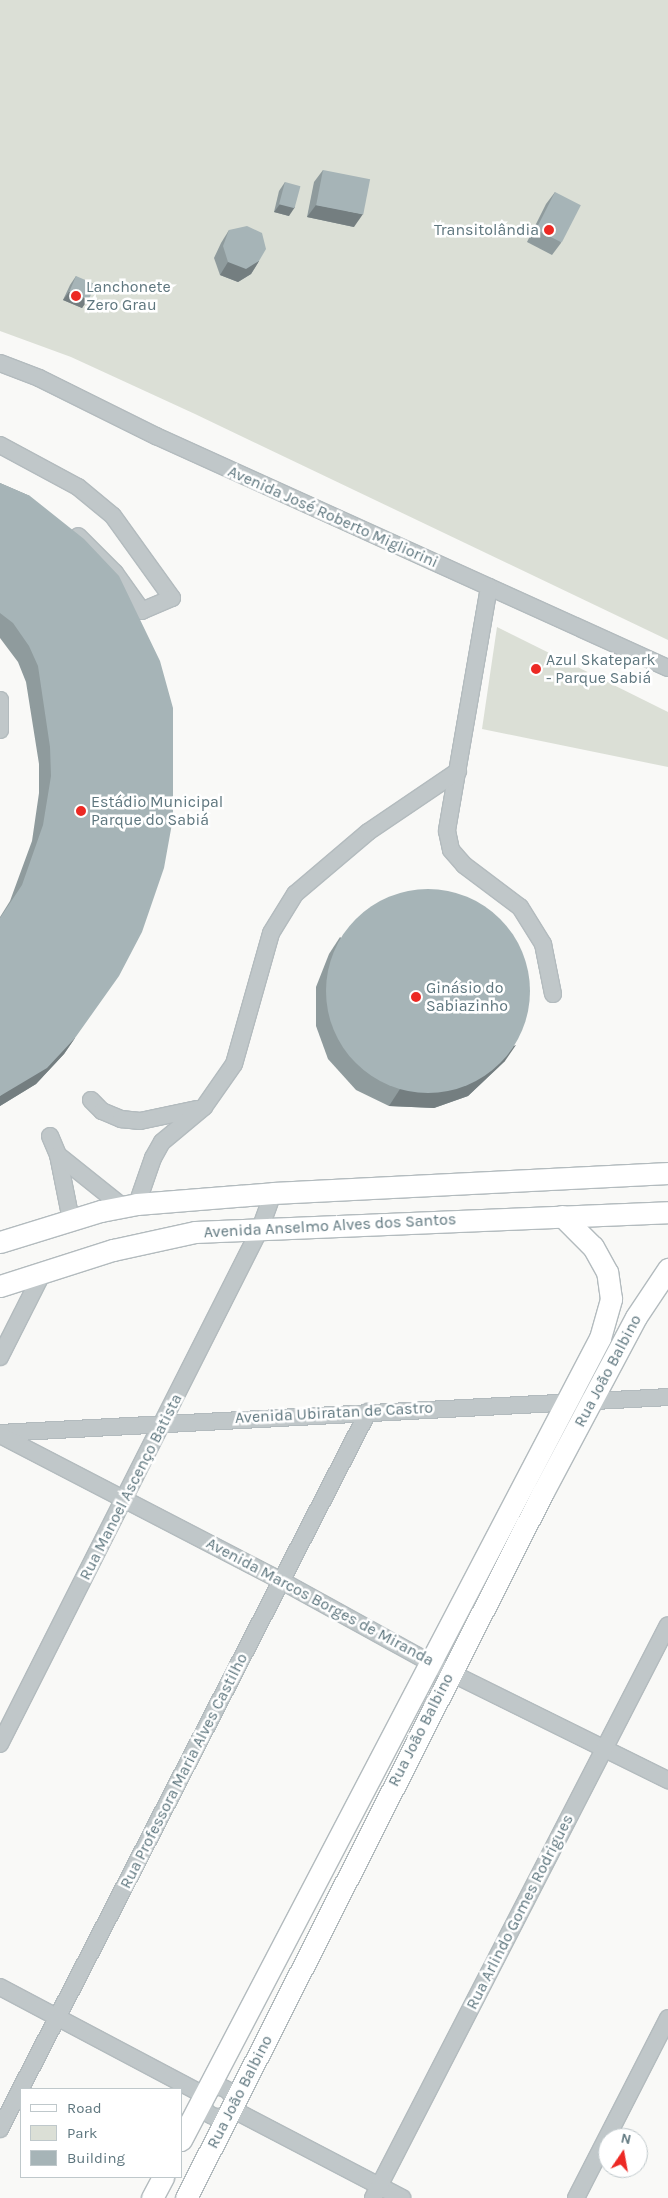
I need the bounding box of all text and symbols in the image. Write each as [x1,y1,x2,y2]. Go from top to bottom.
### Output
place label: Transitolândia [434,220,539,240]
marker: Transitolândia [543,224,555,236]
place label: Lanchonete Zero Grau [86,277,171,315]
marker: Lanchonete Zero Grau [70,290,82,302]
street label: Avenida José Roberto Migliorini [225,462,441,572]
place label: Azul Skatepark - Parque Sabiá [546,650,655,688]
marker: Azul Skatepark - Parque Sabiá [530,663,542,675]
place label: Estádio Municipal Parque do Sabiá [91,792,223,830]
marker: Estádio Municipal Parque do Sabiá [75,805,87,817]
place label: Ginásio do Sabiazinho [426,978,508,1016]
marker: Ginásio do Sabiazinho [410,991,422,1003]
street label: Avenida Anselmo Alves dos Santos [203,1210,457,1242]
street label: Rua João Balbino [570,1312,646,1430]
street label: Rua Manoel Ascenço Batista [76,1391,186,1583]
street label: Avenida Ubiratan de Castro [235,1398,433,1428]
street label: Avenida Marcos Borges de Miranda [203,1534,437,1670]
street label: Rua Professora Maria Alves Castilho [116,1650,252,1892]
street label: Rua João Balbino [384,1670,458,1790]
street label: Rua Arlindo Gomes Rodrigues [462,1811,578,2013]
street label: Rua João Balbino [203,2032,277,2152]
legend [20,2088,182,2178]
text: Road [67,2099,102,2117]
text: Park [67,2124,97,2142]
north arrow [598,2128,648,2178]
text: N [619,2129,633,2148]
text: Building [67,2149,125,2167]

